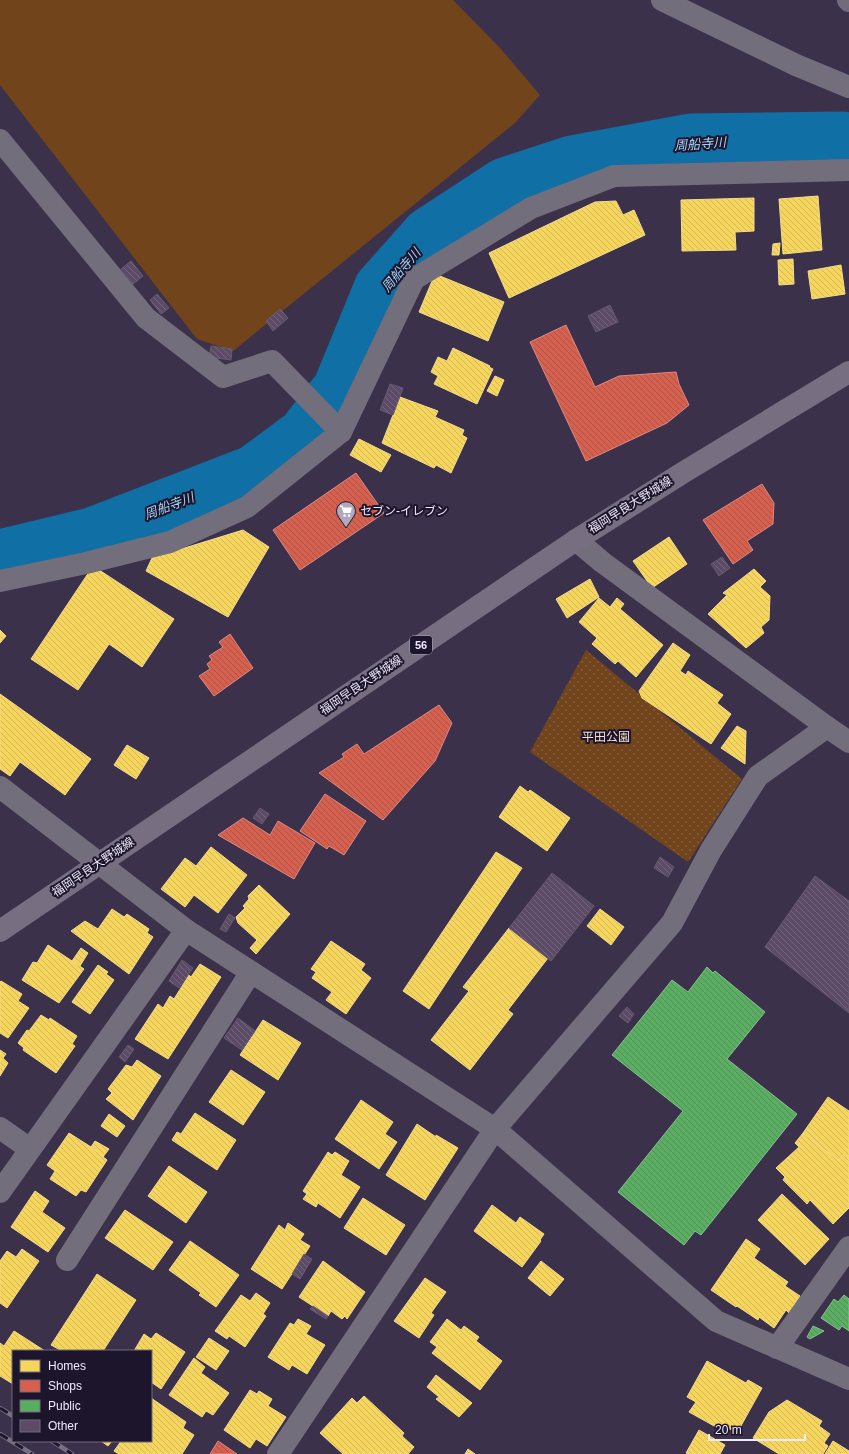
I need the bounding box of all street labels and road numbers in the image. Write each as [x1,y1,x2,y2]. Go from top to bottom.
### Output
street label: 福岡早良大野城線 [586,474,674,536]
road number: 56 [410,636,432,654]
street label: 福岡早良大野城線 [317,652,405,718]
street label: 福岡早良大野城線 [49,834,137,900]

